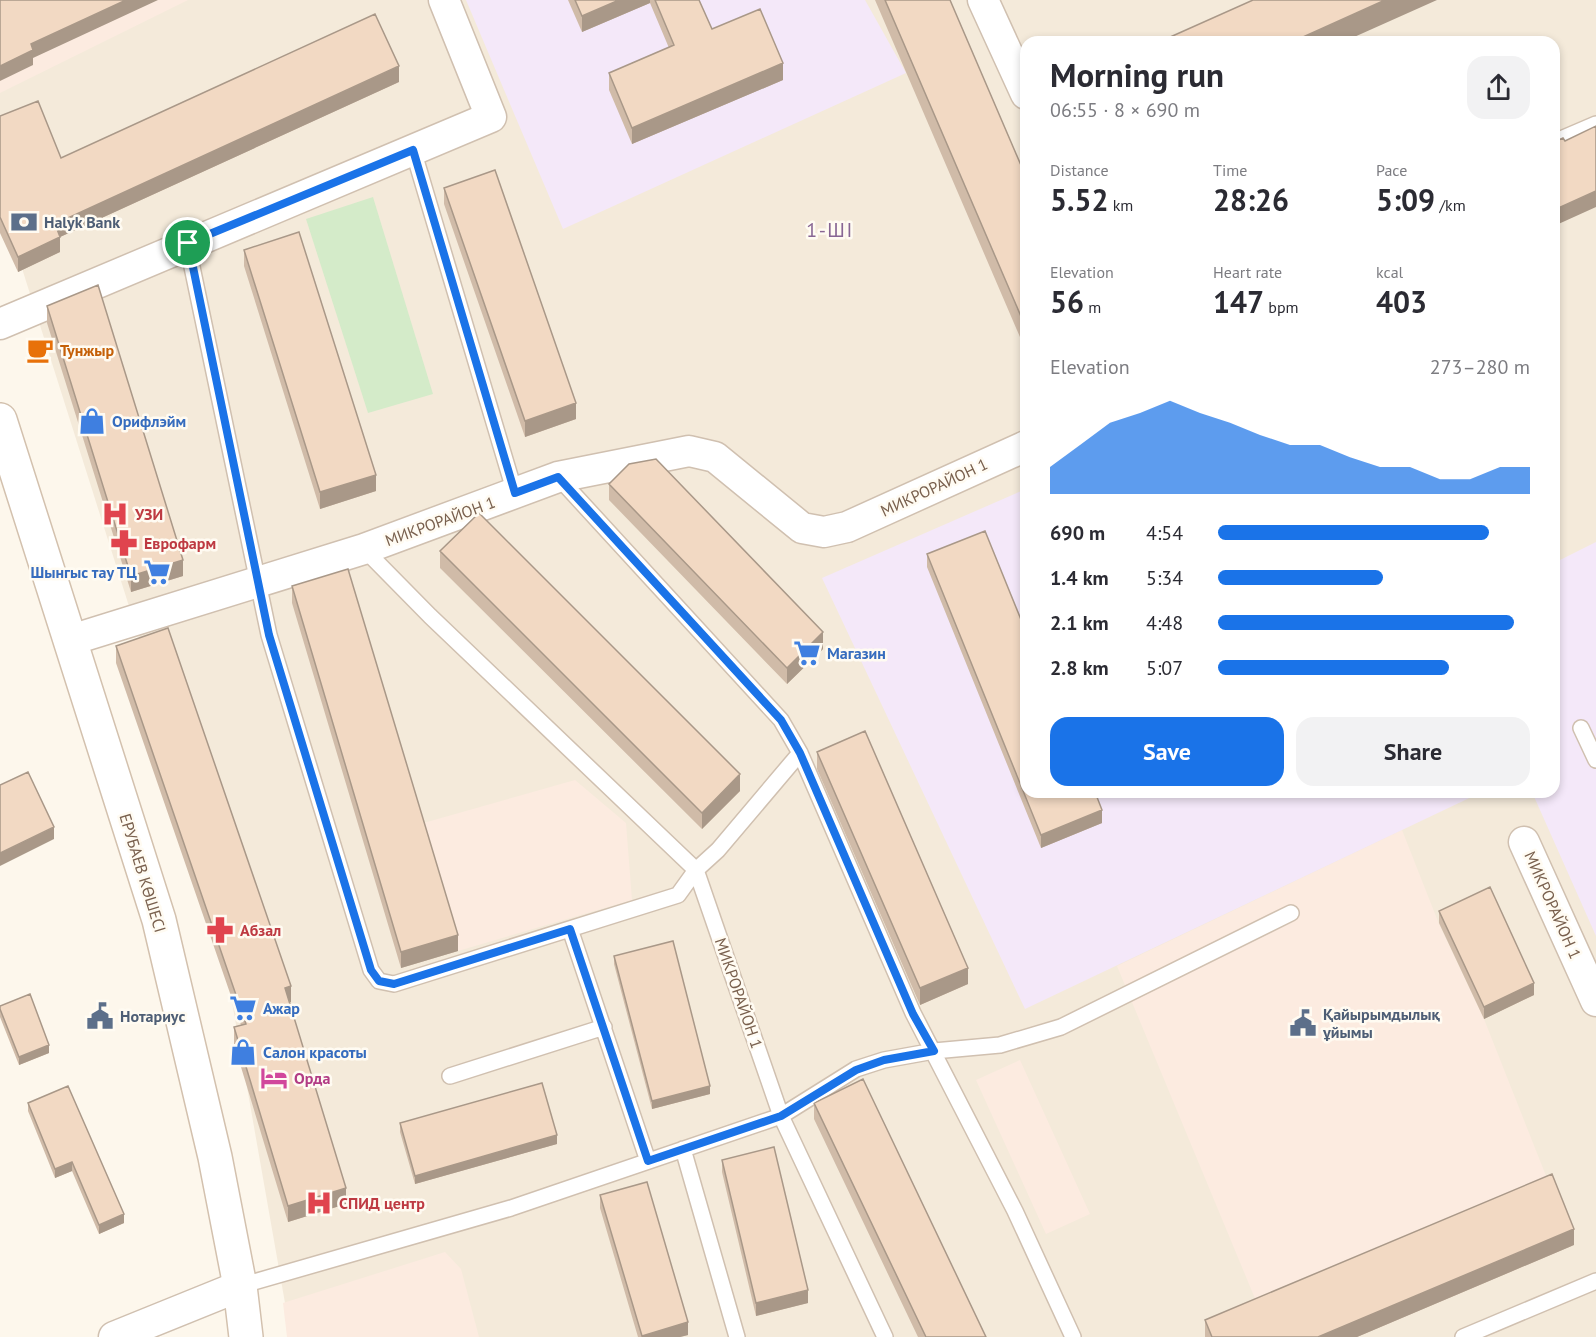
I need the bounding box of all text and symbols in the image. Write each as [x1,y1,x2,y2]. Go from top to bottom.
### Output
text: Morning run [1050,53,1224,96]
button: share [1467,56,1530,119]
text: 06:55 · 8 × 690 m [1050,97,1200,123]
text: Distance [1050,160,1109,180]
text: Time [1213,160,1247,180]
text: Pace [1376,160,1407,180]
text: 5.52 [1050,180,1108,219]
text: 28:26 [1213,180,1289,219]
text: 5:09 [1376,180,1435,219]
text: km [1108,195,1133,215]
text: /km [1435,195,1466,215]
bank icon: Halyk Bank [9,207,39,237]
place label: Halyk Bank [44,212,120,232]
pin [162,217,213,268]
district label: 1-ШІ [806,217,854,243]
icon: arrive [171,226,204,259]
text: Elevation [1050,262,1114,282]
text: Heart rate [1213,262,1282,282]
text: kcal [1376,262,1403,282]
text: 56 [1050,282,1084,321]
text: 147 [1213,282,1264,321]
text: 403 [1376,282,1427,321]
text: m [1084,297,1101,317]
text: bpm [1264,297,1299,317]
cafe icon: Тунжыр [25,335,55,365]
place label: Тунжыр [60,340,115,360]
text: Elevation [1050,354,1130,380]
text: 273–280 m [1430,354,1530,380]
shop icon: Орифлэйм [77,406,107,436]
place label: Орифлэйм [112,411,186,431]
street label: МИКРОРАЙОН 1 [877,453,991,521]
street label: МИКРОРАЙОН 1 [382,492,498,550]
hospital icon: УЗИ [100,499,130,529]
place label: УЗИ [134,504,163,524]
text: 690 m [1050,520,1105,546]
text: 4:54 [1146,520,1183,546]
pharmacy icon: Еврофарм [109,528,139,558]
place label: Еврофарм [144,533,216,553]
supermarket icon: Шынгыс тау ТЦ [142,557,172,587]
place label: Шынгыс тау ТЦ [30,562,137,582]
text: 1.4 km [1050,565,1109,591]
text: 5:34 [1146,565,1183,591]
text: 2.1 km [1050,610,1109,636]
text: 4:48 [1146,610,1183,636]
supermarket icon: Магазин [792,638,822,668]
place label: Магазин [827,643,886,663]
text: 2.8 km [1050,655,1109,681]
text: 5:07 [1146,655,1183,681]
button: Save [1050,717,1284,786]
button: Share [1296,717,1530,786]
street label: ЕРУБАЕВ КӨШЕСІ [115,811,171,935]
street label: МИКРОРАЙОН 1 [1520,848,1586,962]
pharmacy icon: Абзал [205,915,235,945]
place label: Абзал [240,920,281,940]
street label: МИКРОРАЙОН 1 [711,935,767,1051]
supermarket icon: Ажар [228,993,258,1023]
place label: Ажар [263,998,300,1018]
public building icon: Нотариус [85,1001,115,1031]
place label: Қайырымдылық ұйымы [1322,1004,1440,1042]
place label: Нотариус [120,1006,185,1026]
public building icon: Қайырымдылық ұйымы [1288,1008,1318,1038]
shop icon: Салон красоты [228,1037,258,1067]
place label: Салон красоты [263,1042,367,1062]
hotel icon: Орда [259,1063,289,1093]
place label: Орда [294,1068,330,1088]
hospital icon: СПИД центр [304,1188,334,1218]
place label: СПИД центр [339,1193,425,1213]

